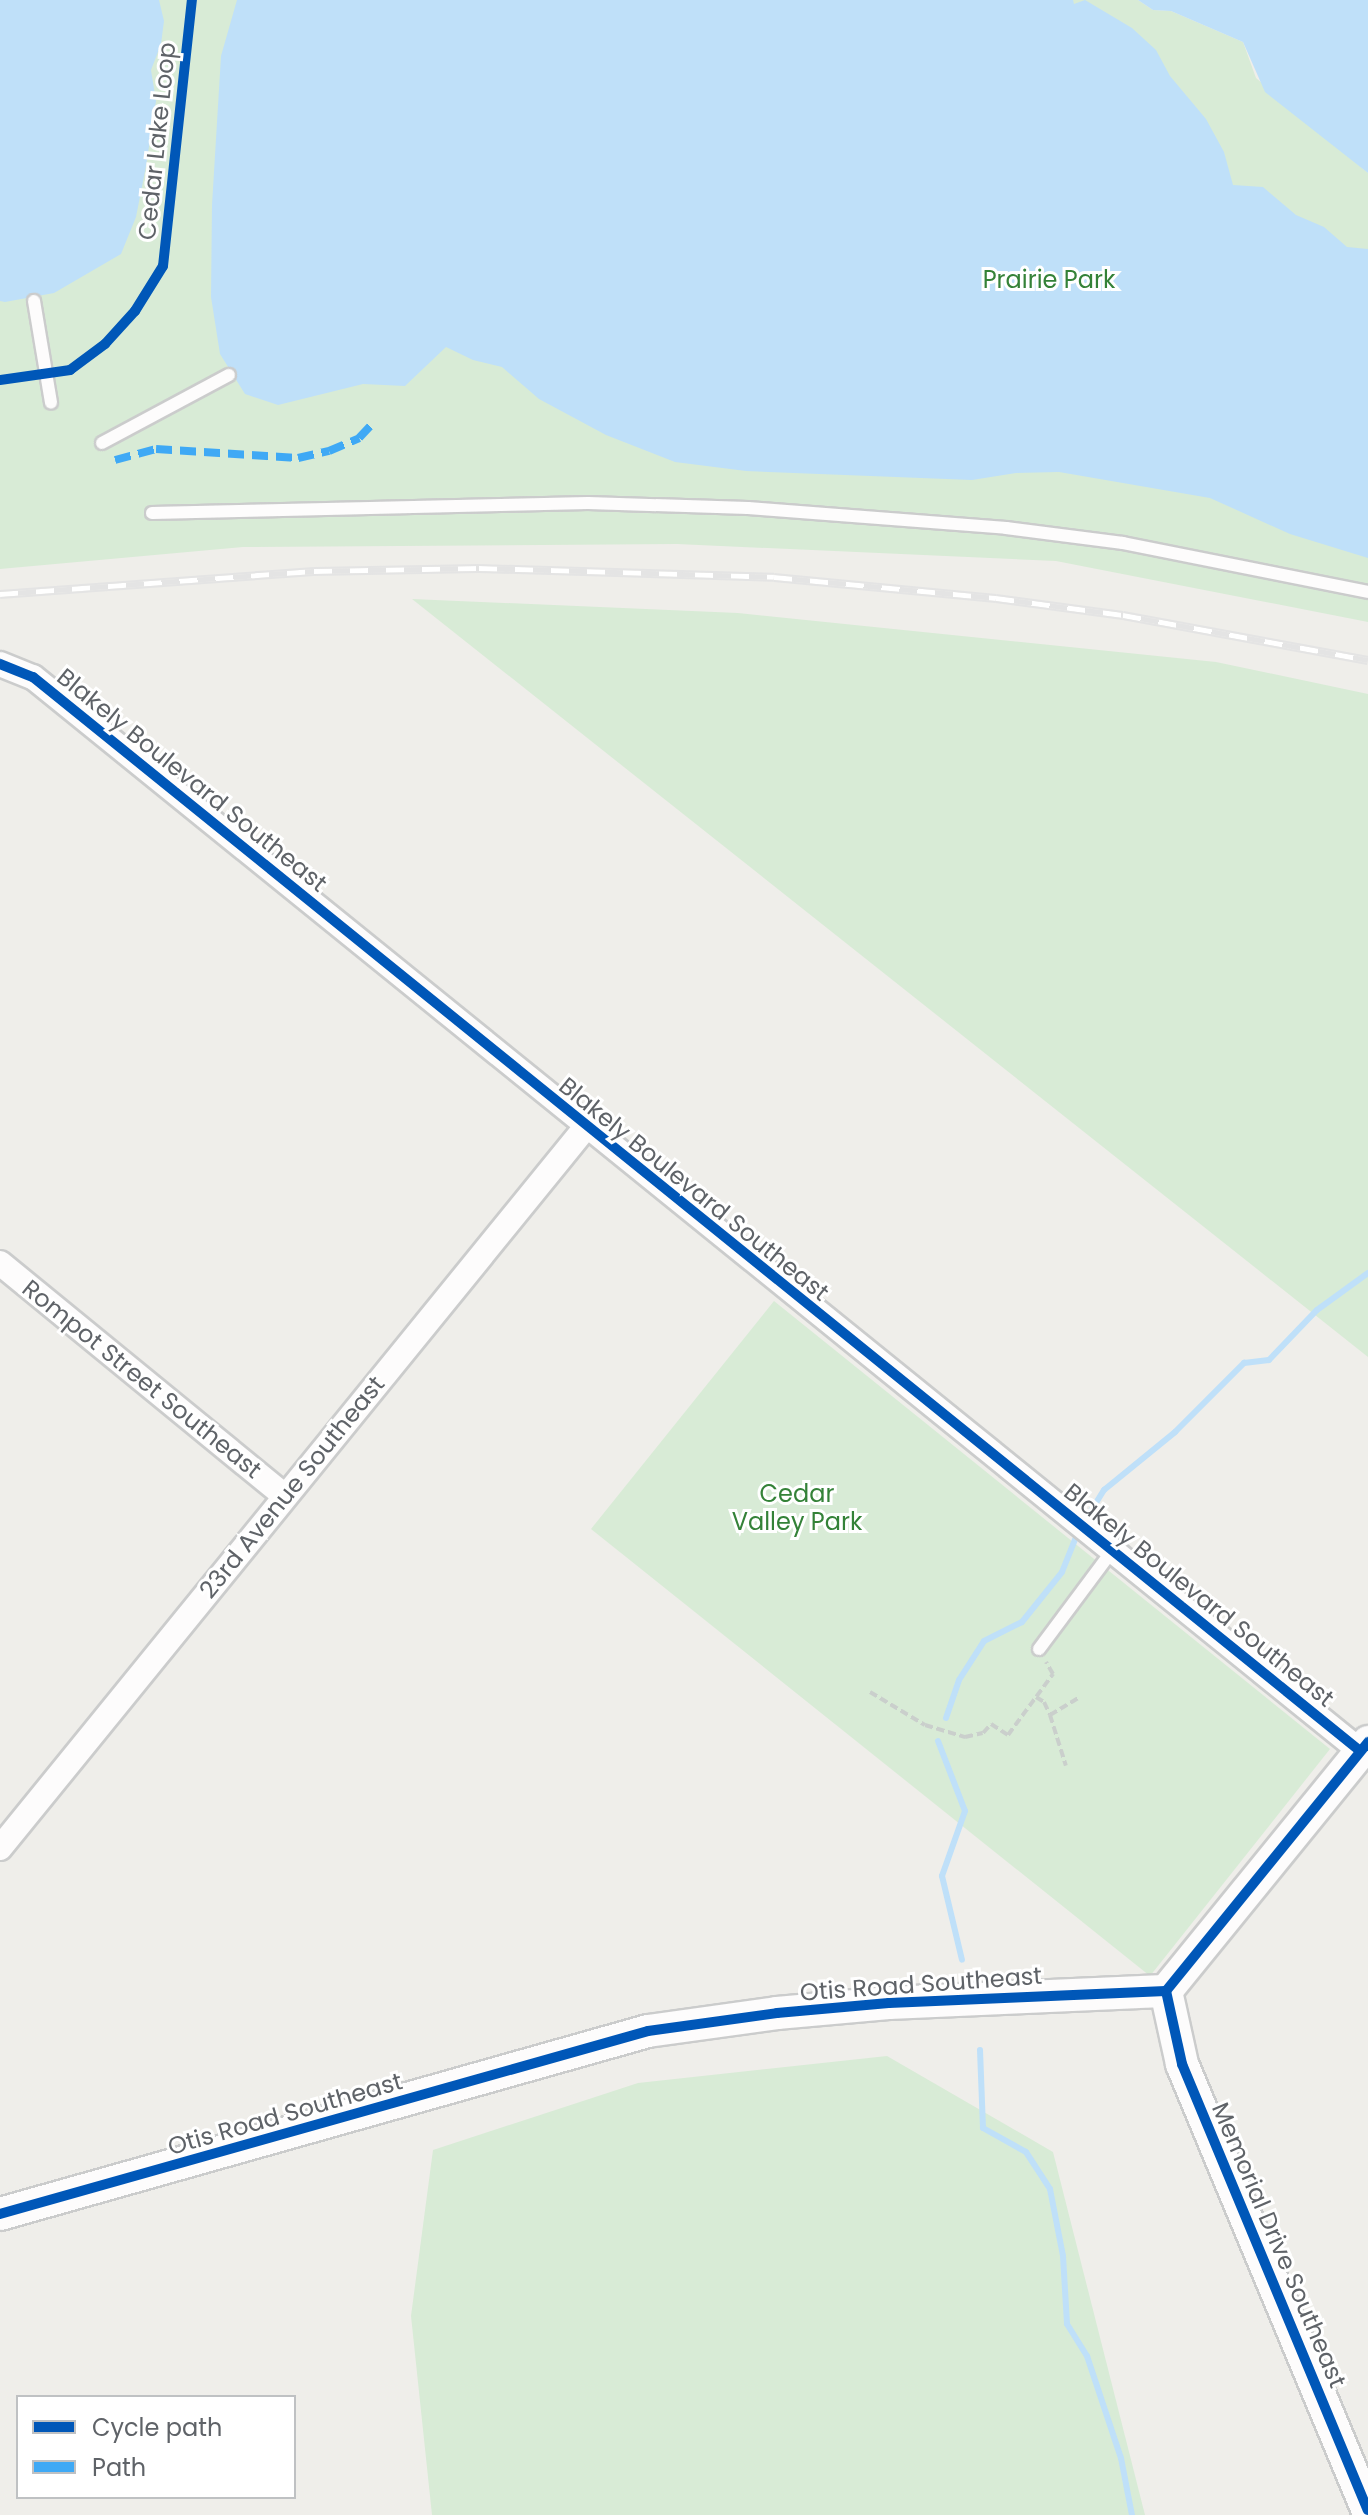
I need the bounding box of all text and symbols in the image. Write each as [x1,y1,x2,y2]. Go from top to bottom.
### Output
street label: Cedar Lake Loop [132,41,182,241]
park label: Prairie Park [983,266,1115,294]
street label: Blakely Boulevard Southeast [51,662,333,898]
street label: Blakely Boulevard Southeast [553,1071,835,1307]
street label: Rompot Street Southeast [17,1274,267,1484]
street label: 23rd Avenue Southeast [194,1370,390,1604]
street label: Blakely Boulevard Southeast [1058,1477,1340,1713]
park label: Cedar Valley Park [732,1480,862,1536]
street label: Otis Road Southeast [799,1961,1043,2007]
street label: Otis Road Southeast [164,2067,406,2161]
street label: Memorial Drive Southeast [1206,2098,1352,2392]
legend [16,2395,296,2499]
text: Cycle path [92,2411,222,2444]
text: Path [92,2451,146,2484]

